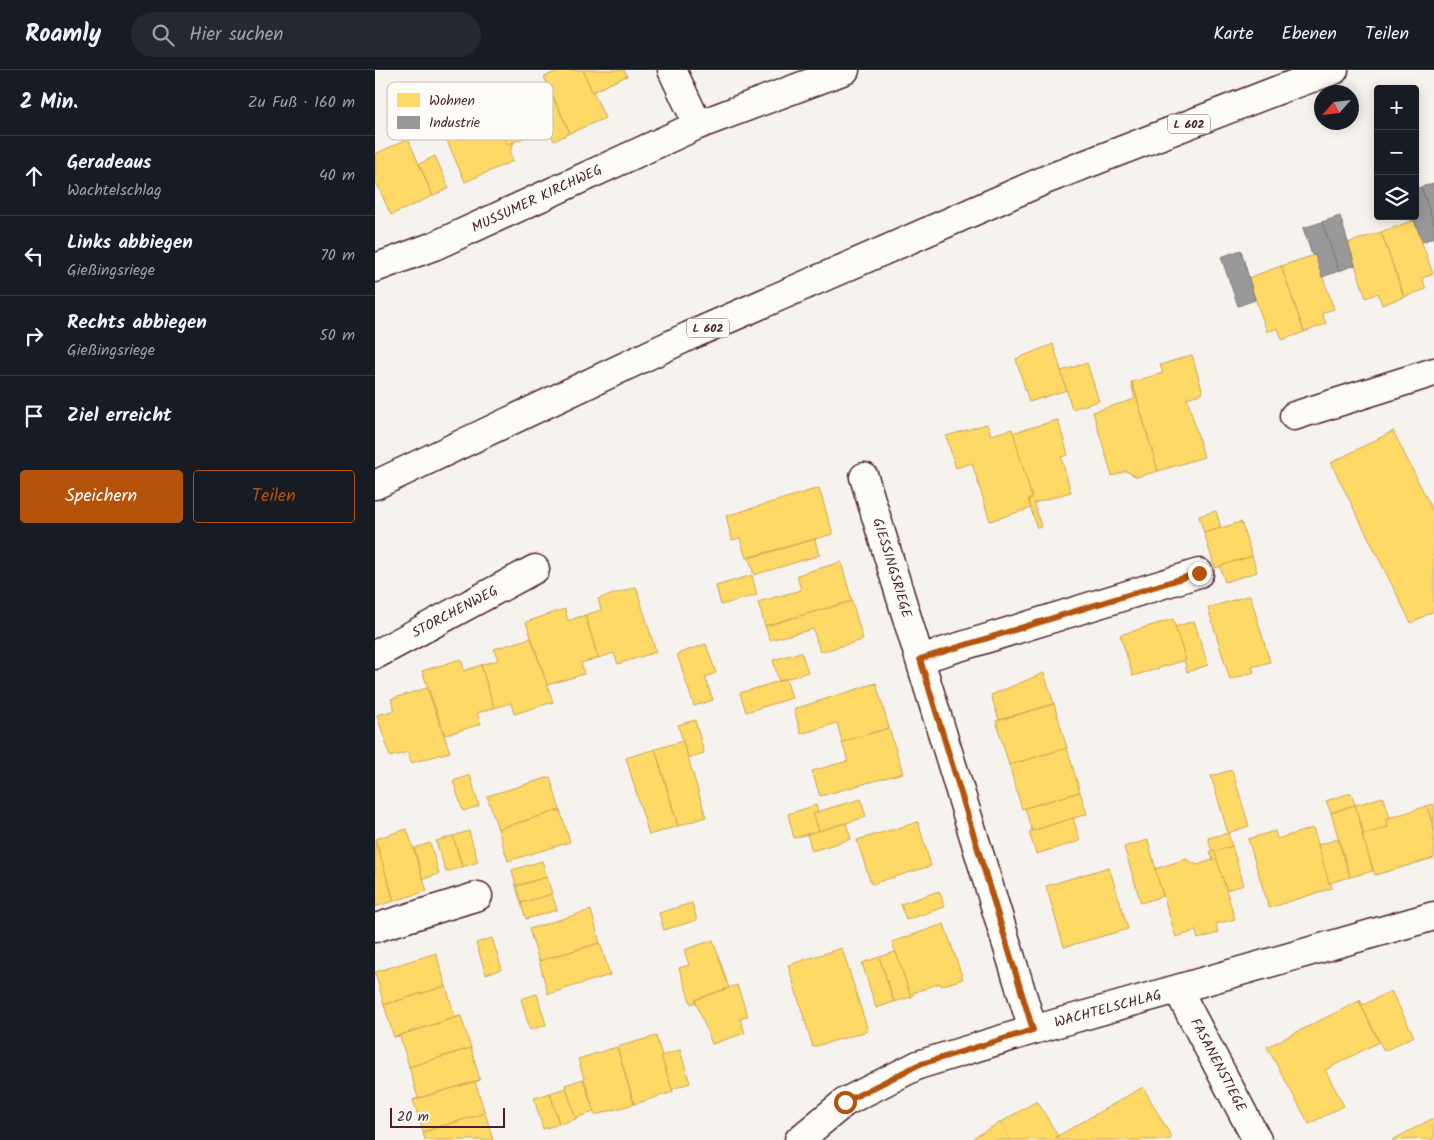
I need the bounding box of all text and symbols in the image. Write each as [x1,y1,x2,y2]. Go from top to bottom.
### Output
search box [131,12,481,57]
text: Roamly [25,15,101,54]
text: Hier suchen [189,20,283,50]
text: Karte [1213,20,1254,49]
text: Ebenen [1282,20,1337,49]
text: Teilen [1365,20,1409,49]
icon: search [149,21,177,49]
legend [387,82,553,140]
north arrow [1314,85,1359,130]
map controls [1374,85,1419,220]
button: + [1374,85,1419,130]
text: 2 Min. [20,86,78,119]
text: Zu Fuß · 160 m [248,90,355,115]
text: Wohnen [429,90,475,112]
text: Industrie [429,112,481,134]
road number: L 602 [1168,114,1210,134]
button: − [1374,130,1419,175]
text: Geradeaus [67,148,152,178]
street label: MUSSUMER KIRCHWEG [468,159,606,239]
icon: ahead [20,162,48,190]
text: 40 m [319,163,355,188]
button: layers [1374,175,1419,220]
text: Wachtelschlag [67,178,162,203]
text: Links abbiegen [67,228,193,258]
icon: left [20,242,48,270]
text: 70 m [320,243,355,268]
text: Gießingsriege [67,258,155,283]
text: Rechts abbiegen [67,308,207,338]
road number: L 602 [687,318,729,338]
icon: right [20,322,48,350]
text: 50 m [319,323,355,348]
text: Gießingsriege [67,338,155,363]
text: Ziel erreicht [67,401,172,431]
icon: arrive [20,402,48,430]
button: Speichern [20,470,183,523]
button: Teilen [193,470,355,523]
street label: GIESSINGSRIEGE [866,515,918,621]
route end [1188,562,1211,585]
street label: STORCHENWEG [408,580,502,644]
street label: WACHTELSCHLAG [1052,984,1164,1034]
street label: FASANENSTIEGE [1184,1014,1252,1116]
route start [834,1091,857,1114]
scale bar [390,1105,505,1128]
text: 20 m [397,1106,429,1128]

